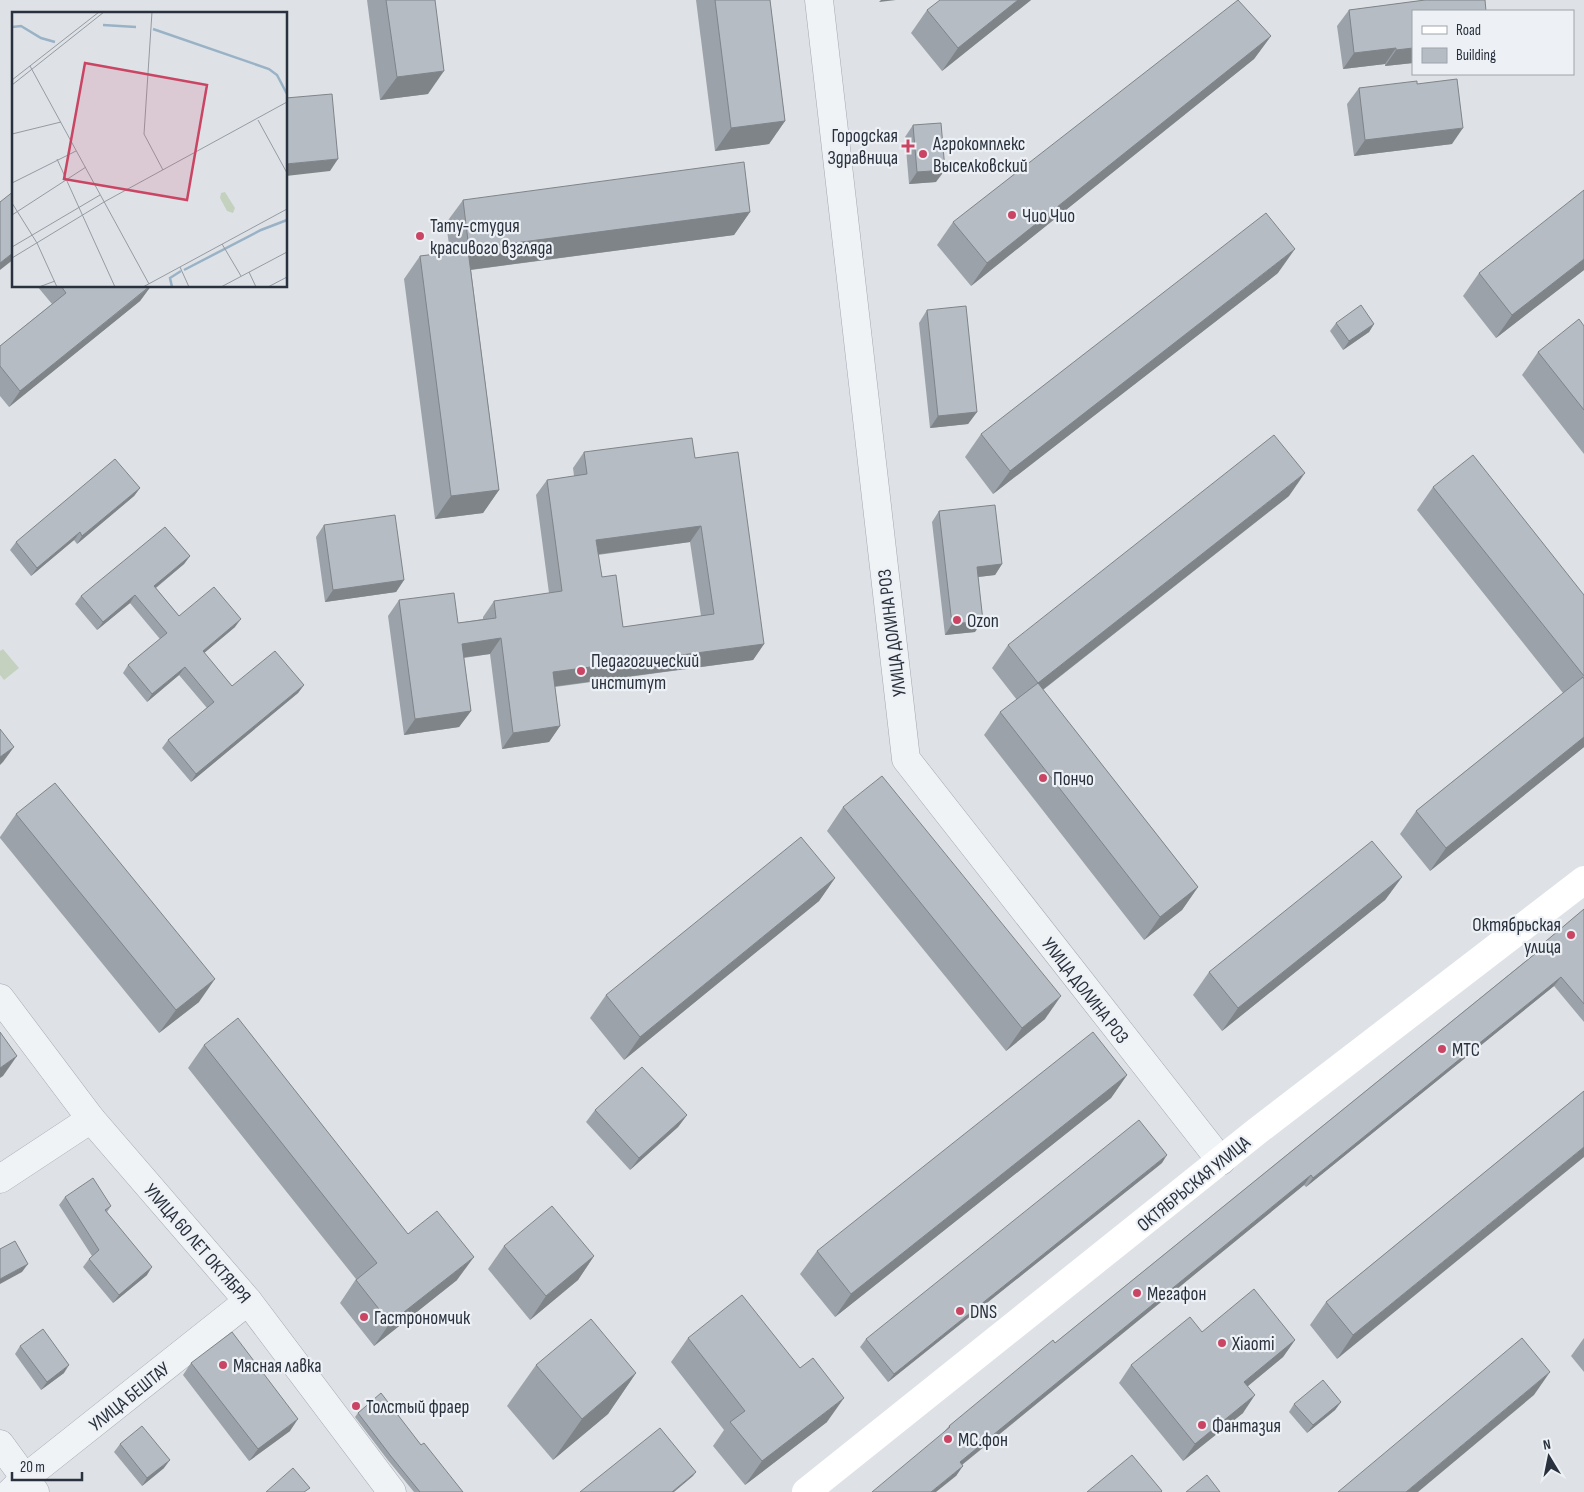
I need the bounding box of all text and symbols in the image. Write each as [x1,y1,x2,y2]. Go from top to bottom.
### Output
legend [1412,10,1574,75]
inset map [12,12,288,288]
text: Road [1456,21,1481,40]
text: Building [1456,46,1496,65]
place label: Городская Здравница [827,125,898,170]
place label: Агрокомплекс Выселковский [932,133,1028,178]
marker: Городская Здравница [902,140,914,152]
marker: Агрокомплекс Выселковский [917,148,929,160]
place label: Чио Чио [1022,205,1075,228]
marker: Чио Чио [1006,209,1018,221]
place label: Тату-студия красивого взгляда [430,215,553,260]
marker: Тату-студия красивого взгляда [414,230,426,242]
street label: УЛИЦА ДОЛИНА РОЗ [873,568,912,698]
place label: Ozon [967,610,999,633]
marker: Ozon [951,614,963,626]
place label: Педагогический институт [591,650,699,695]
marker: Педагогический институт [575,665,587,677]
place label: Пончо [1053,768,1094,791]
marker: Пончо [1037,772,1049,784]
place label: Октябрьская улица [1472,914,1561,959]
marker: Октябрьская улица [1565,929,1577,941]
street label: УЛИЦА ДОЛИНА РОЗ [1036,933,1133,1049]
place label: МТС [1452,1039,1480,1062]
marker: МТС [1436,1043,1448,1055]
street label: ОКТЯБРЬСКАЯ УЛИЦА [1133,1131,1256,1237]
street label: УЛИЦА 60 ЛЕТ ОКТЯБРЯ [139,1179,255,1309]
place label: Мегафон [1147,1283,1206,1306]
marker: Мегафон [1131,1287,1143,1299]
place label: DNS [970,1301,997,1324]
marker: DNS [954,1305,966,1317]
place label: Гастрономчик [374,1307,471,1330]
marker: Гастрономчик [358,1311,370,1323]
place label: Xiaomi [1231,1333,1274,1356]
marker: Xiaomi [1216,1337,1228,1349]
place label: Мясная лавка [233,1355,322,1378]
street label: УЛИЦА БЕШТАУ [85,1358,175,1437]
marker: Мясная лавка [217,1359,229,1371]
place label: Толстый фраер [366,1396,469,1419]
marker: Толстый фраер [350,1400,362,1412]
place label: Фантазия [1212,1415,1281,1438]
marker: Фантазия [1196,1419,1208,1431]
place label: МС.фон [958,1429,1008,1452]
north arrow [1524,1432,1574,1482]
marker: МС.фон [942,1433,954,1445]
text: N [1542,1436,1552,1454]
scale bar [12,1450,82,1482]
text: 20 m [20,1458,45,1477]

